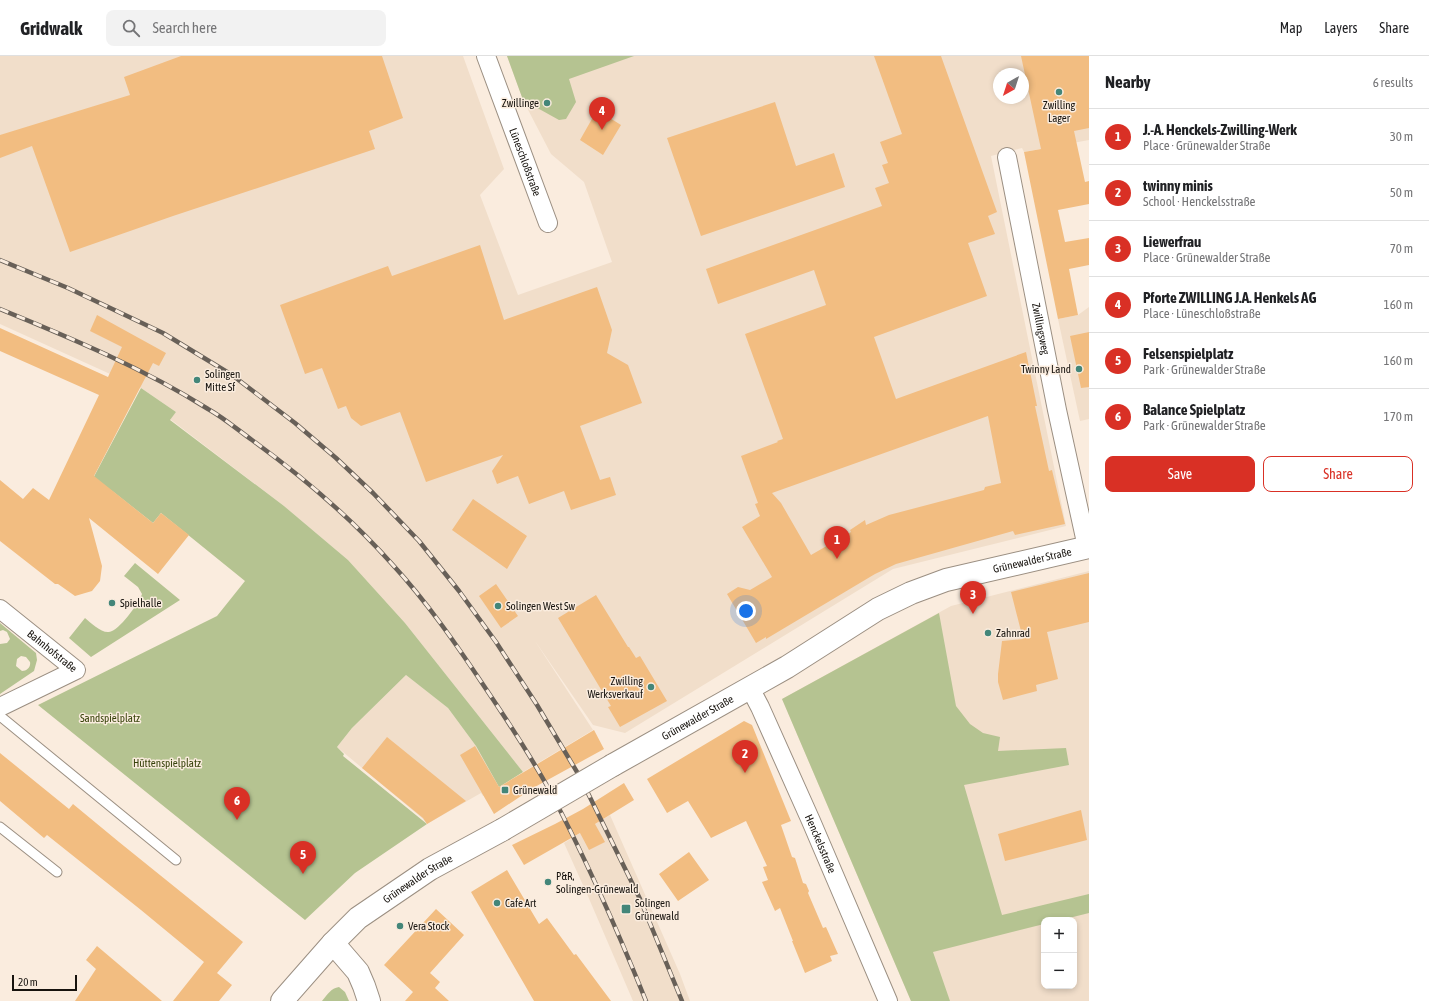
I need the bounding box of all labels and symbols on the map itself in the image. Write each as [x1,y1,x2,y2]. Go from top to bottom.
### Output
north arrow [993,68,1029,104]
marker: Zwilling Lager [1054,87,1064,97]
place label: Zwillinge [502,97,539,109]
pin: 4 [589,97,615,130]
marker: Zwillinge [542,98,552,108]
place label: Zwilling Lager [1043,99,1075,124]
street label: Lüneschloßstraße [507,126,543,198]
street label: Zwillingsweg [1030,302,1052,356]
place label: Twinny Land [1021,363,1071,375]
marker: Twinny Land [1074,364,1084,374]
place label: Solingen Mitte Sf [205,368,240,393]
marker: Solingen Mitte Sf [192,375,202,385]
pin: 1 [824,526,850,559]
street label: Grünewalder Straße [992,545,1073,575]
pin: 3 [960,581,986,614]
place label: Spielhalle [120,597,161,609]
marker: Spielhalle [107,598,117,608]
place label: Solingen West Sw [506,600,576,612]
marker: Solingen West Sw [493,601,503,611]
your location [736,601,756,621]
street label: Bahnhofstraße [25,627,79,674]
place label: Zahnrad [996,627,1030,639]
marker: Zahnrad [983,628,993,638]
place label: Zwilling Werksverkauf [587,675,643,700]
marker: Zwilling Werksverkauf [646,682,656,692]
street label: Grünewalder Straße [660,692,735,742]
park label: Sandspielplatz [80,712,140,724]
pin: 2 [732,740,758,773]
park label: Hüttenspielplatz [133,757,201,769]
place label: Grünewald [513,784,557,796]
marker: Grünewald [500,785,510,795]
pin: 6 [224,787,250,820]
street label: Henckelsstraße [803,812,839,875]
pin: 5 [290,841,316,874]
street label: Grünewalder Straße [381,852,454,905]
place label: P&R, Solingen-Grünewald [556,870,638,895]
marker: P&R, Solingen-Grünewald [543,877,553,887]
place label: Cafe Art [505,897,536,909]
place label: Solingen Grünewald [635,897,679,922]
marker: Cafe Art [492,898,502,908]
marker: Solingen Grünewald [620,903,632,915]
place label: Vera Stock [408,920,450,932]
marker: Vera Stock [395,921,405,931]
scale bar [12,973,77,992]

